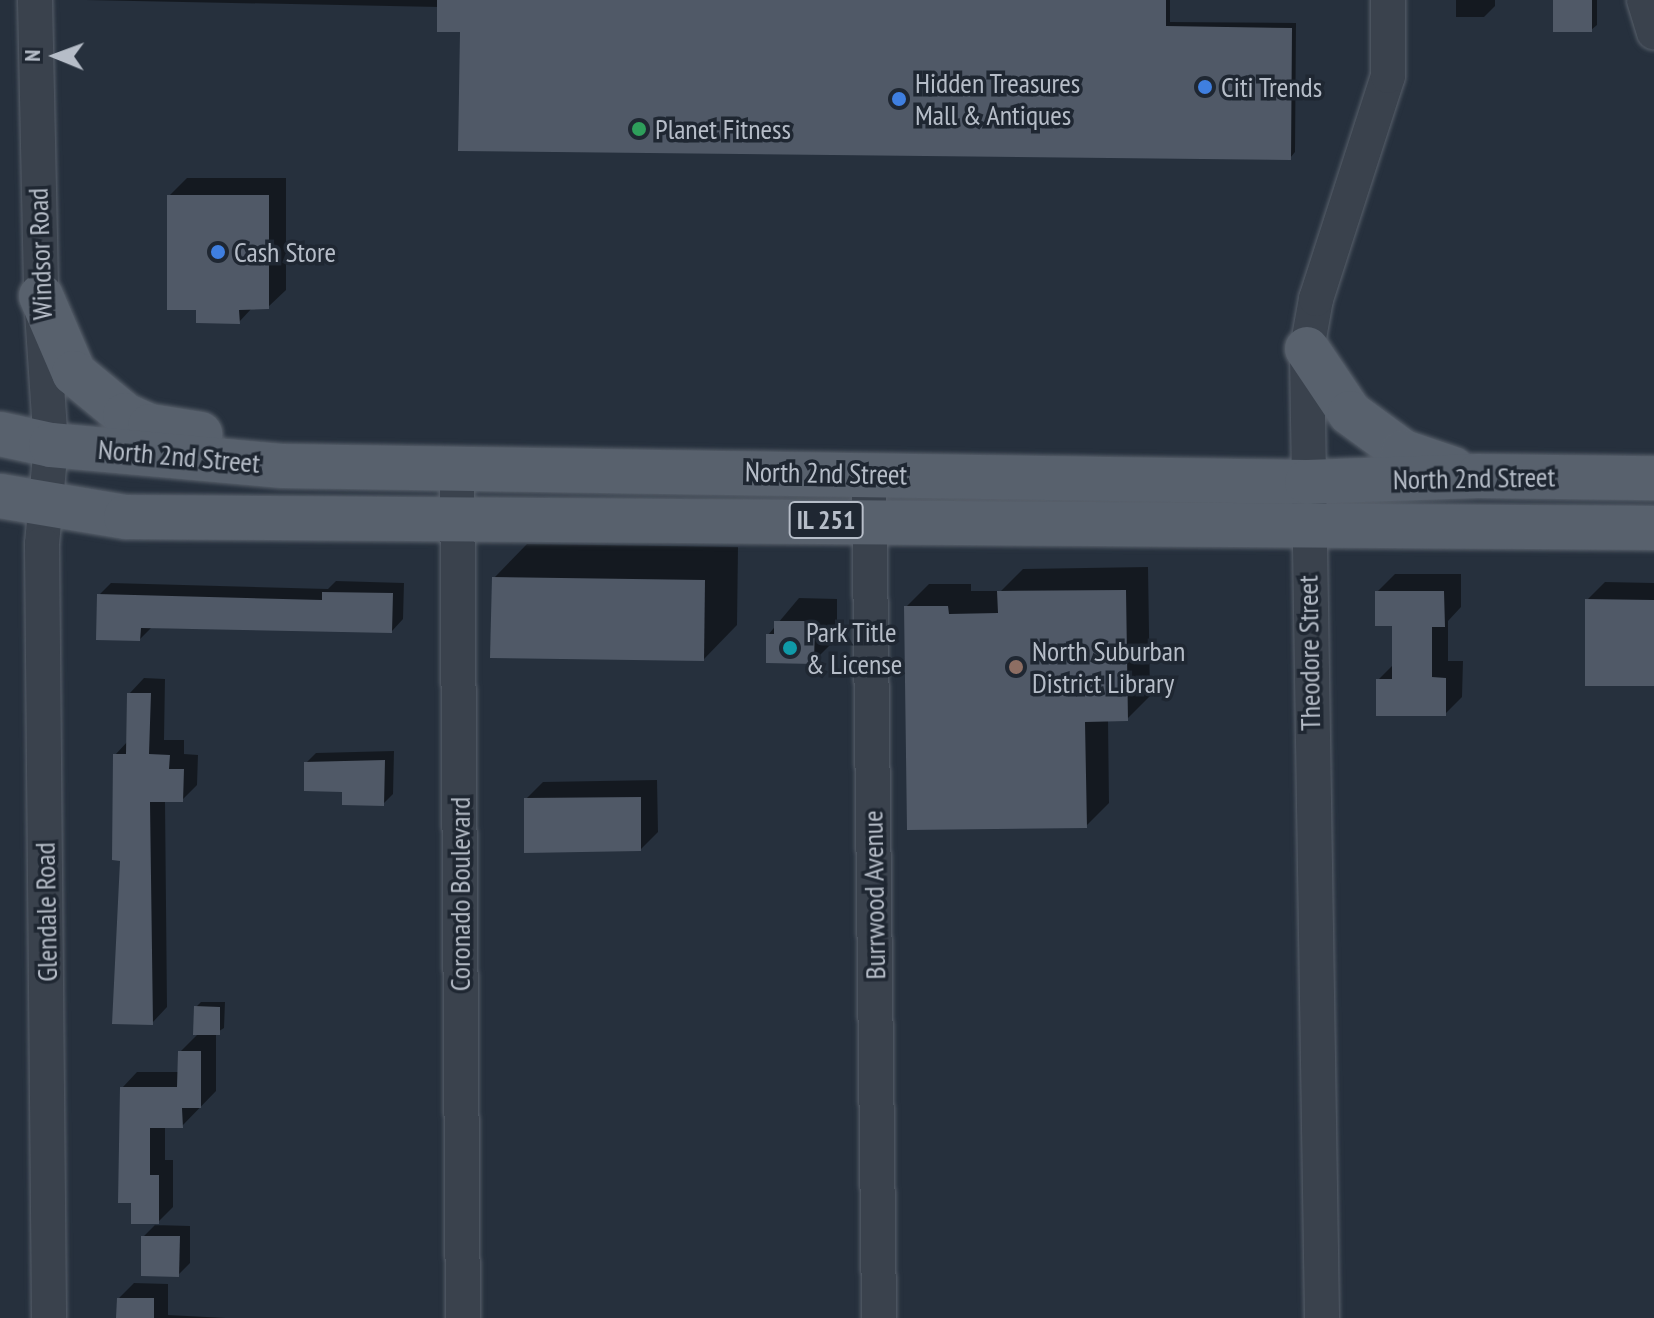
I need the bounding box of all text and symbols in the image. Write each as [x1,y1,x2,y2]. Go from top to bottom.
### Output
north arrow [16,16,96,96]
text: N [18,49,46,62]
place label: Hidden Treasures Mall & Antiques [915,66,1081,132]
place label: Citi Trends [1221,70,1323,104]
marker: Citi Trends [1196,78,1214,96]
marker: Hidden Treasures Mall & Antiques [890,90,908,108]
place label: Planet Fitness [655,112,791,146]
marker: Planet Fitness [630,120,648,138]
street label: Windsor Road [21,187,59,321]
place label: Cash Store [234,235,336,269]
marker: Cash Store [209,243,227,261]
street label: North 2nd Street [97,432,261,480]
street label: North 2nd Street [745,455,907,491]
street label: North 2nd Street [1393,460,1555,496]
road number: IL 251 [788,498,864,542]
street label: Theodore Street [1291,575,1327,731]
place label: Park Title & License [806,615,902,681]
place label: North Suburban District Library [1032,634,1185,700]
marker: Park Title & License [781,639,799,657]
marker: North Suburban District Library [1007,658,1025,676]
street label: Coronado Boulevard [443,797,477,991]
street label: Burrwood Avenue [856,810,892,980]
street label: Glendale Road [28,842,64,982]

